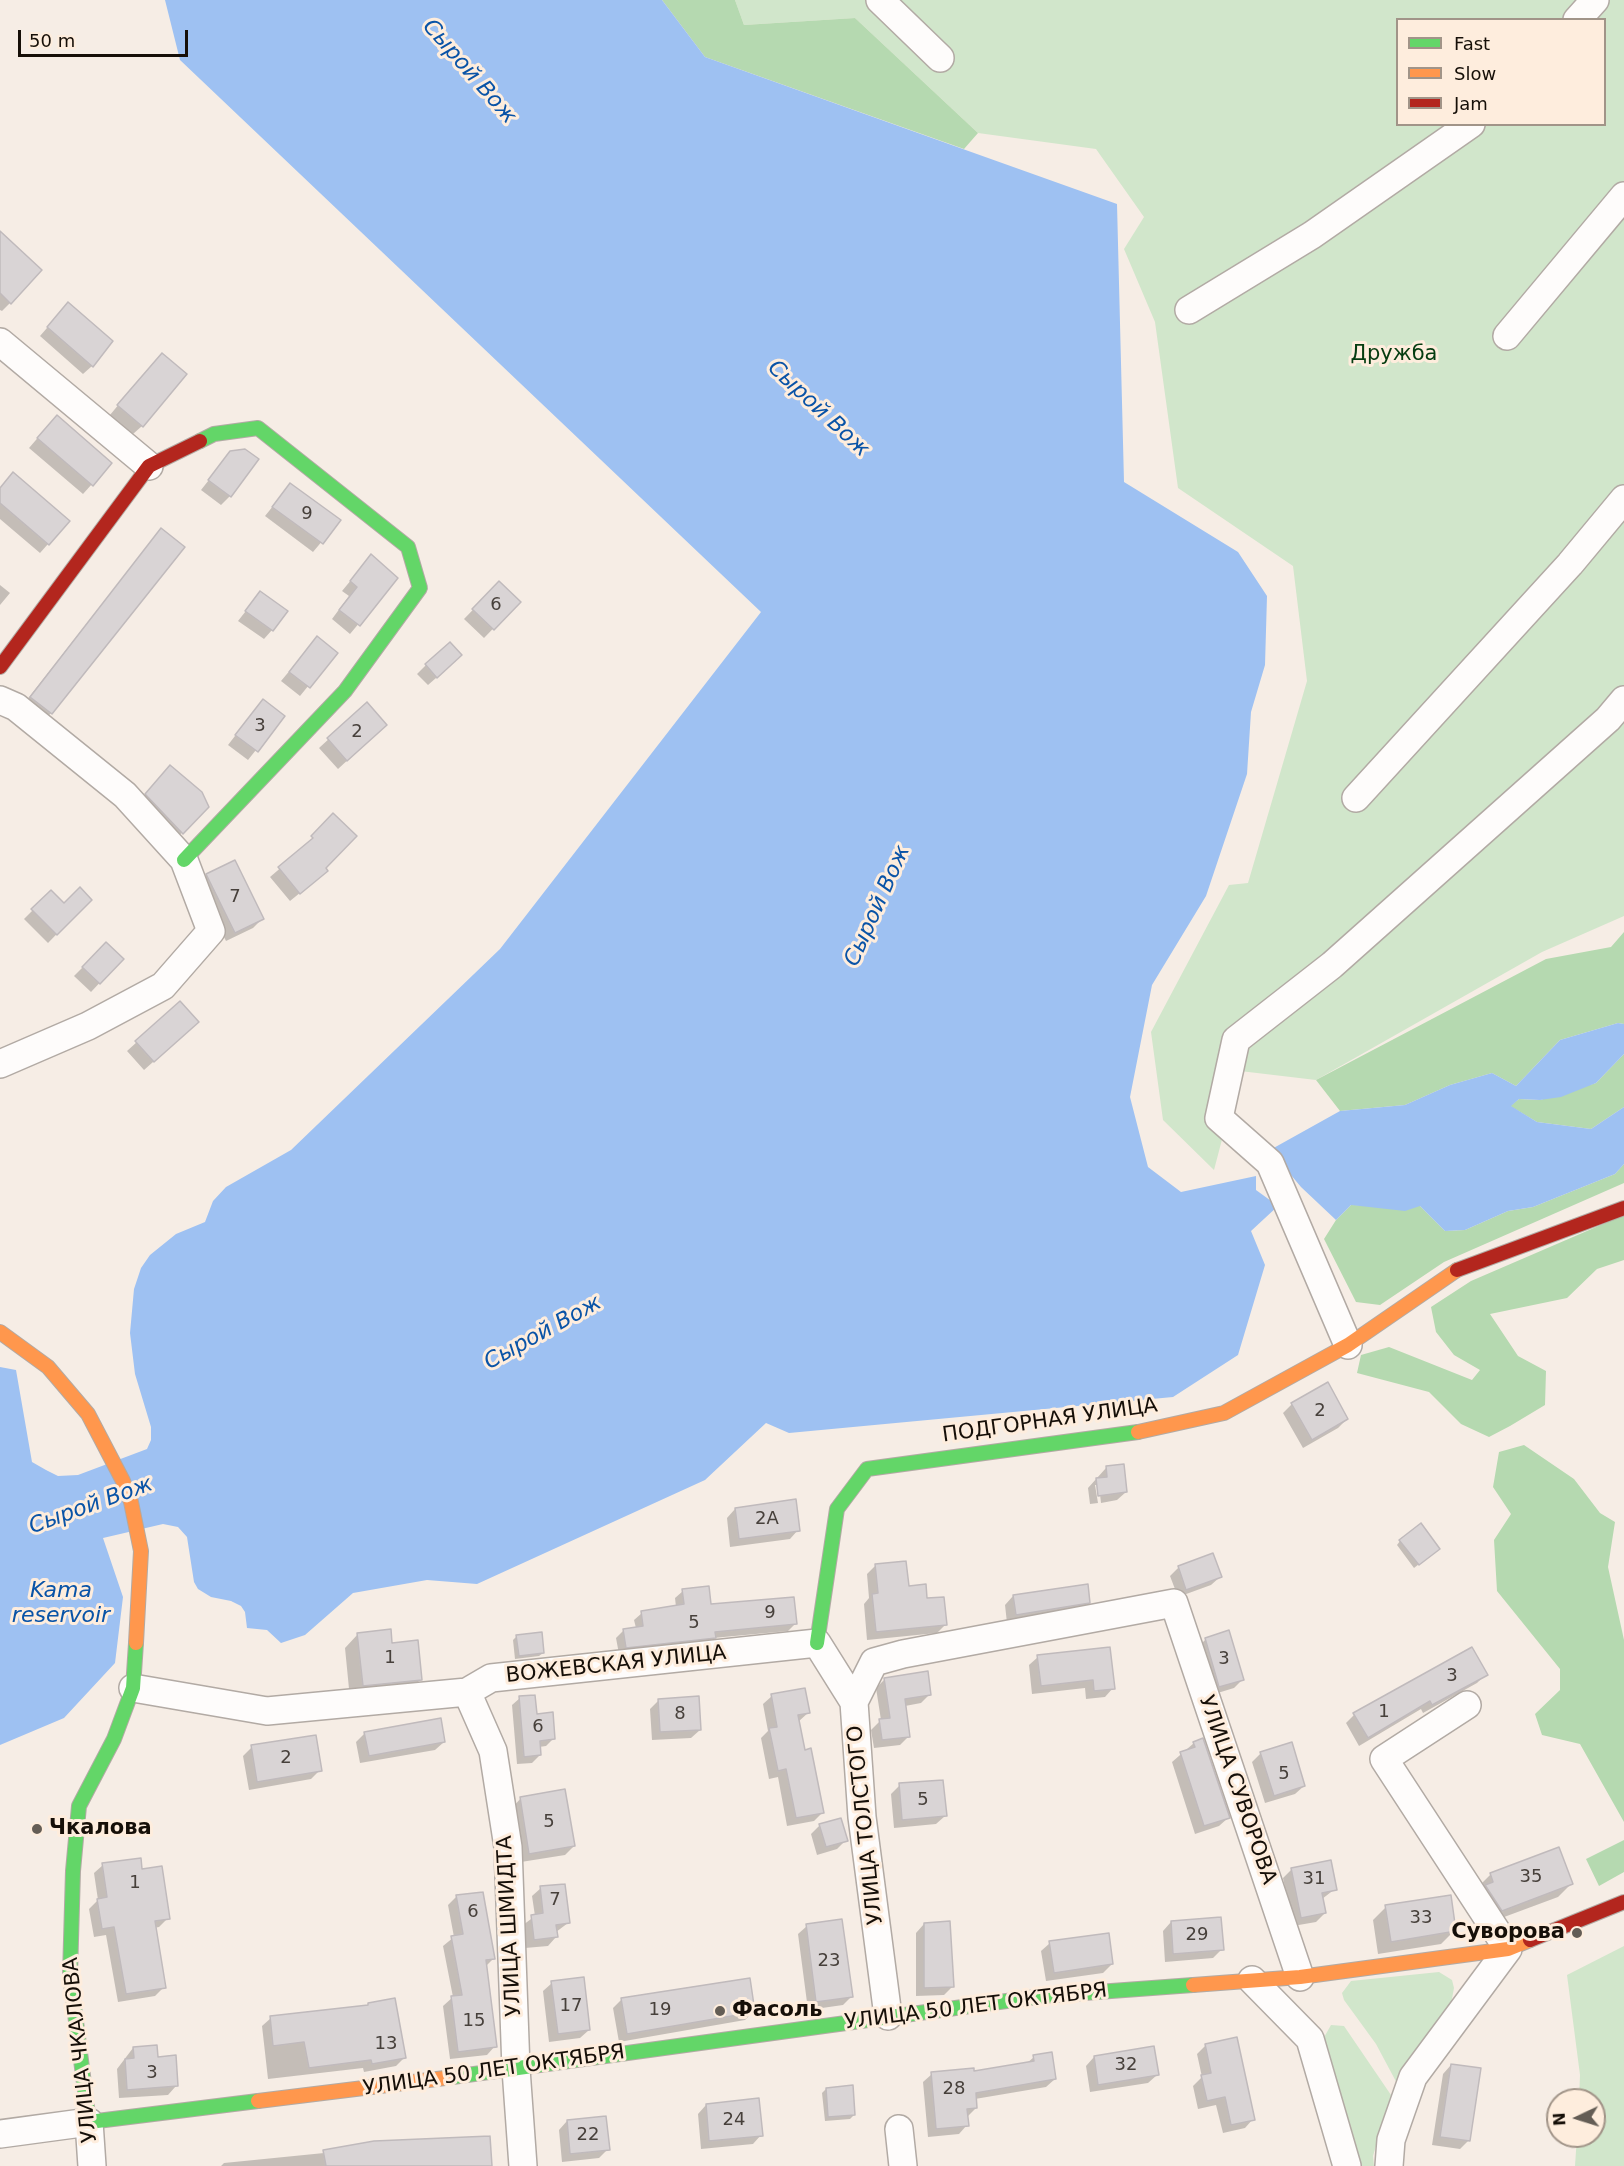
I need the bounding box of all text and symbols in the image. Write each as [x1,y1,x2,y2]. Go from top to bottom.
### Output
water label: Сырой Вож [416,14,522,130]
scale bar [21,18,190,56]
legend [1396,18,1606,126]
text: 50 m [29,30,75,51]
text: Fast [1454,33,1490,54]
text: Slow [1454,63,1496,84]
text: Jam [1454,93,1488,114]
park label: Дружба [1351,342,1437,368]
water label: Сырой Вож [762,355,874,463]
house number: 9 [301,503,313,525]
house number: 6 [490,594,502,616]
house number: 3 [254,715,266,737]
house number: 2 [351,721,363,743]
water label: Сырой Вож [840,841,916,971]
house number: 7 [229,886,241,908]
water label: Сырой Вож [480,1290,606,1376]
street label: ПОДГОРНАЯ УЛИЦА [941,1393,1159,1449]
house number: 2 [1314,1400,1326,1422]
water label: Сырой Вож [25,1471,157,1541]
house number: 2А [755,1508,779,1530]
water label: Kama reservoir [12,1578,110,1630]
house number: 9 [764,1602,776,1624]
house number: 5 [688,1612,700,1634]
street label: ВОЖЕВСКАЯ УЛИЦА [505,1641,727,1689]
house number: 1 [384,1647,396,1669]
house number: 3 [1218,1648,1230,1670]
house number: 3 [1446,1665,1458,1687]
street label: УЛИЦА СУВОРОВА [1193,1692,1281,1888]
house number: 1 [1378,1701,1390,1723]
house number: 8 [674,1703,686,1725]
house number: 6 [532,1716,544,1738]
street label: УЛИЦА ТОЛСТОГО [843,1724,889,1926]
house number: 2 [280,1747,292,1769]
house number: 5 [1278,1763,1290,1785]
house number: 5 [917,1789,929,1811]
house number: 5 [543,1811,555,1833]
place label: Чкалова [49,1816,152,1842]
marker: Чкалова [30,1822,44,1836]
street label: УЛИЦА ШМИДТА [493,1835,527,2017]
house number: 35 [1520,1866,1542,1888]
house number: 31 [1303,1868,1325,1890]
house number: 1 [129,1872,141,1894]
house number: 7 [549,1889,561,1911]
house number: 6 [467,1901,479,1923]
house number: 33 [1410,1907,1432,1929]
place label: Суворова [1451,1920,1565,1946]
house number: 29 [1186,1924,1208,1946]
marker: Суворова [1570,1926,1584,1940]
house number: 23 [818,1950,840,1972]
street label: УЛИЦА ЧКАЛОВА [59,1956,103,2144]
street label: УЛИЦА 50 ЛЕТ ОКТЯБРЯ [843,1978,1109,2036]
house number: 17 [560,1995,582,2017]
place label: Фасоль [732,1998,823,2024]
house number: 19 [649,1999,671,2021]
marker: Фасоль [713,2004,727,2018]
house number: 15 [463,2010,485,2032]
house number: 13 [375,2033,397,2055]
street label: УЛИЦА 50 ЛЕТ ОКТЯБРЯ [361,2040,627,2102]
house number: 32 [1115,2054,1137,2076]
house number: 3 [146,2062,158,2084]
house number: 28 [943,2078,965,2100]
north arrow [1546,2088,1606,2148]
house number: 24 [723,2109,745,2131]
text: N [1550,2112,1569,2127]
house number: 22 [577,2124,599,2146]

